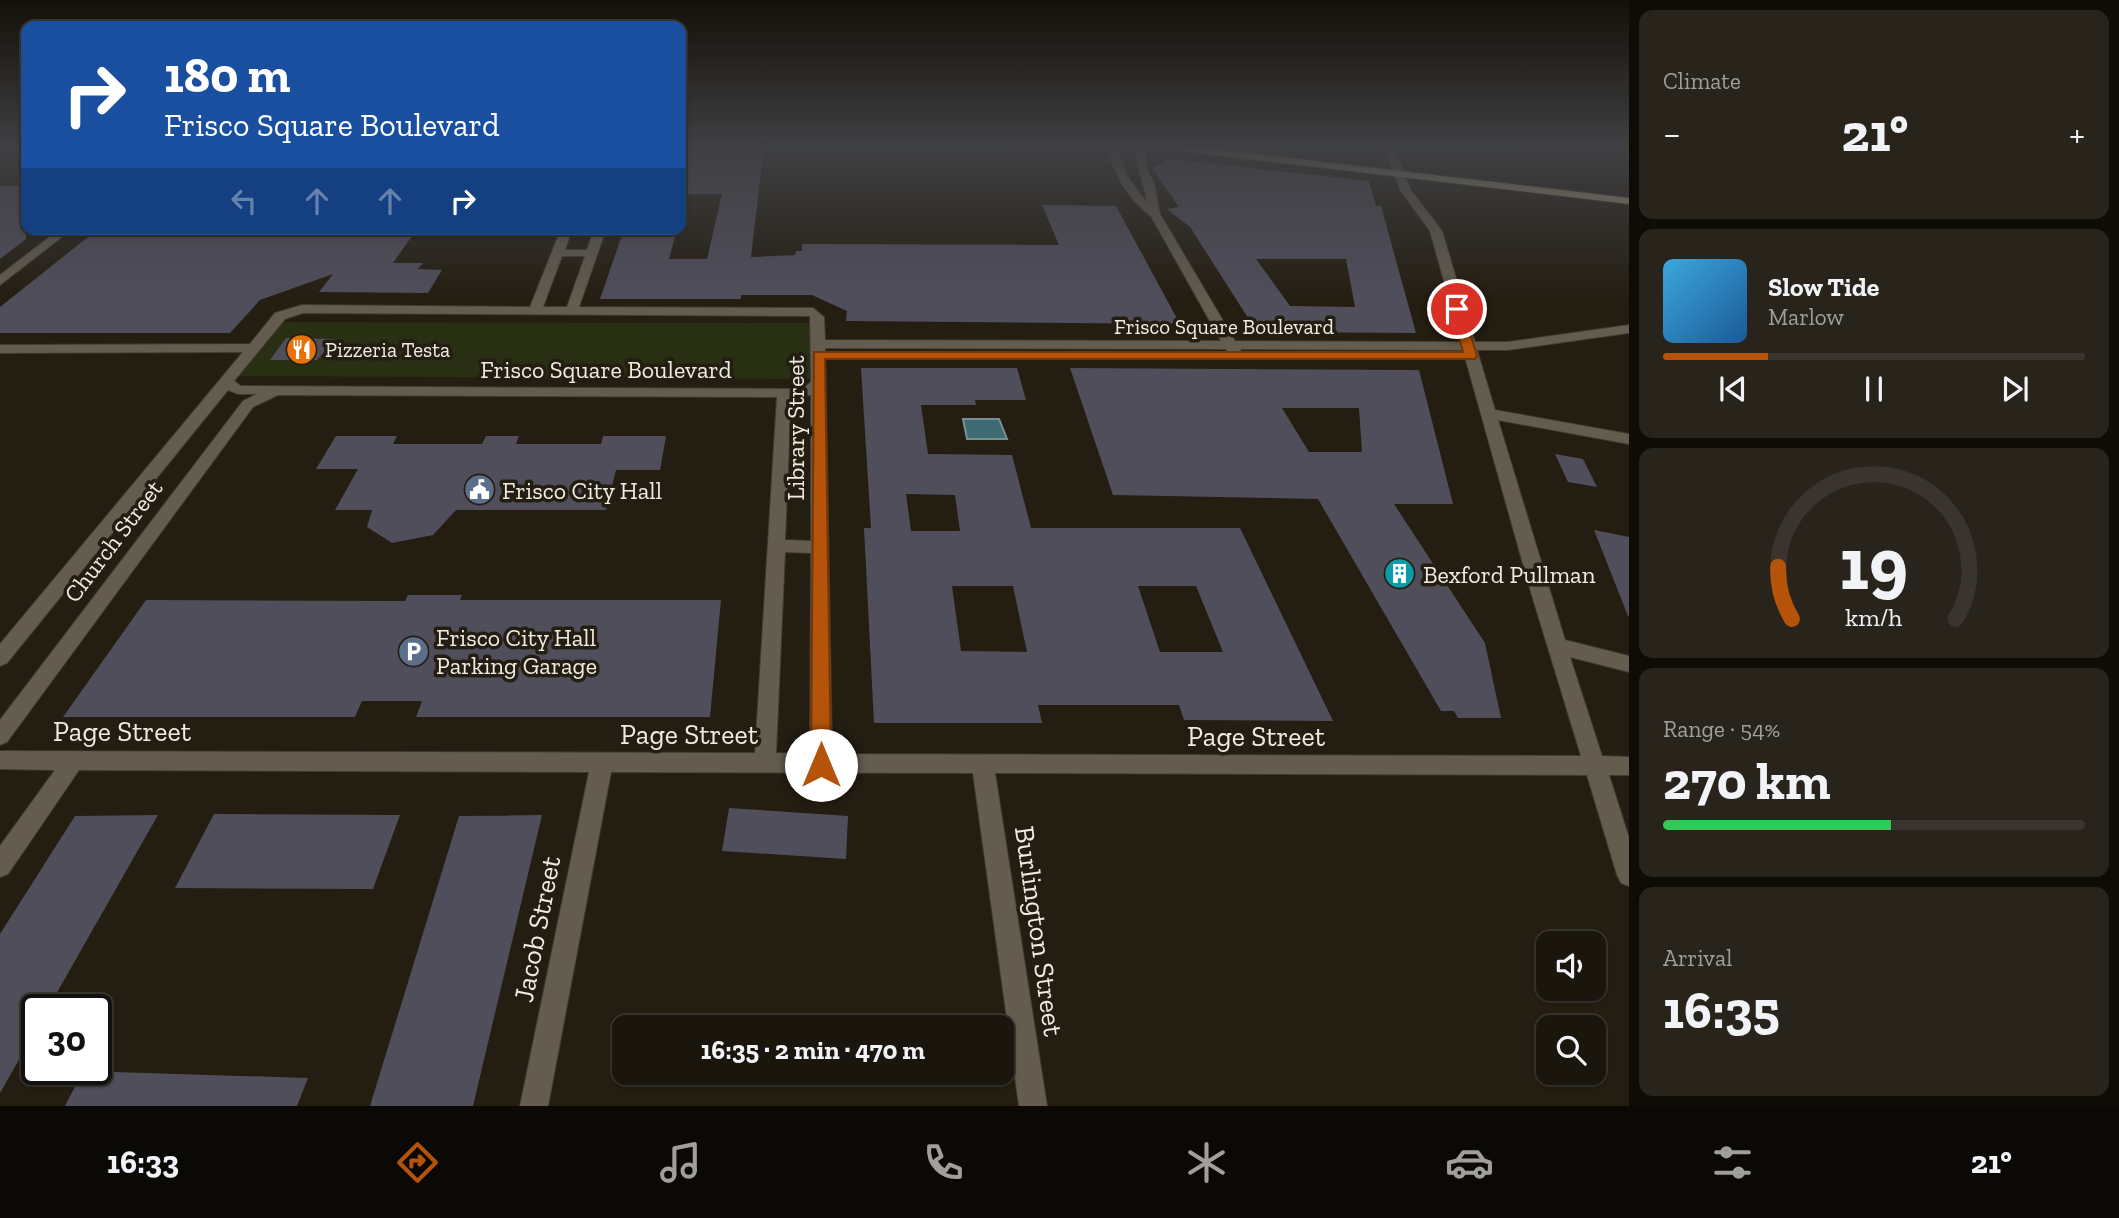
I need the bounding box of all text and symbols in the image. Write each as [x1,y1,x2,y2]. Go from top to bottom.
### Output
text: 180 m [164,46,291,105]
icon: right [49,49,140,140]
text: Climate [1663,67,1741,95]
text: 21° [1841,102,1908,164]
text: Frisco Square Boulevard [164,106,499,144]
text: − [1663,111,1681,157]
text: + [2069,111,2085,157]
icon: left [225,182,263,220]
icon: ahead [298,182,336,220]
icon: ahead [371,182,409,220]
icon: right [444,182,482,220]
text: Slow Tide [1768,271,1879,303]
pin [1427,279,1487,339]
icon: arrive [1438,290,1476,328]
text: Marlow [1768,303,1844,331]
street label: Frisco Square Boulevard [1114,314,1335,339]
restaurant icon: Pizzeria Testa [285,332,319,366]
place label: Pizzeria Testa [325,337,450,362]
street label: Frisco Square Boulevard [480,355,732,384]
street label: Library Street [781,356,810,500]
icon: previous [1714,370,1752,408]
icon: pause [1855,370,1893,408]
icon: next [1996,370,2034,408]
public building icon: Frisco City Hall [462,473,496,507]
street label: Church Street [58,474,168,608]
place label: Frisco City Hall [502,476,662,505]
text: 19 [1840,520,1908,608]
building icon: Bexford Pullman [1383,557,1417,591]
place label: Bexford Pullman [1423,560,1596,589]
text: km/h [1845,602,1903,632]
place label: Frisco City Hall Parking Garage [436,623,597,680]
parking icon: Frisco City Hall Parking Garage [396,634,430,668]
street label: Page Street [53,715,192,748]
text: Range · 54% [1663,715,1780,743]
street label: Page Street [620,718,759,751]
street label: Page Street [1187,720,1326,753]
position arrow [784,728,858,802]
text: 270 km [1663,750,1831,812]
street label: Burlington Street [1008,824,1070,1039]
street label: Jacob Street [507,853,567,1005]
map controls [1536,931,1606,1085]
button: sound [1536,931,1606,1001]
text: Arrival [1663,944,1732,972]
text: 16:35 [1663,979,1780,1041]
speed limit sign: 30 [21,994,112,1085]
button: search [1536,1015,1606,1085]
text: 16:35 · 2 min · 470 m [701,1034,925,1066]
icon: directions [393,1138,442,1187]
icon: music [656,1138,705,1187]
icon: phone [919,1138,968,1187]
icon: climate [1182,1138,1231,1187]
icon: car [1445,1138,1494,1187]
icon: filters [1708,1138,1757,1187]
text: 16:33 [107,1143,179,1181]
text: 21° [1971,1143,2012,1181]

